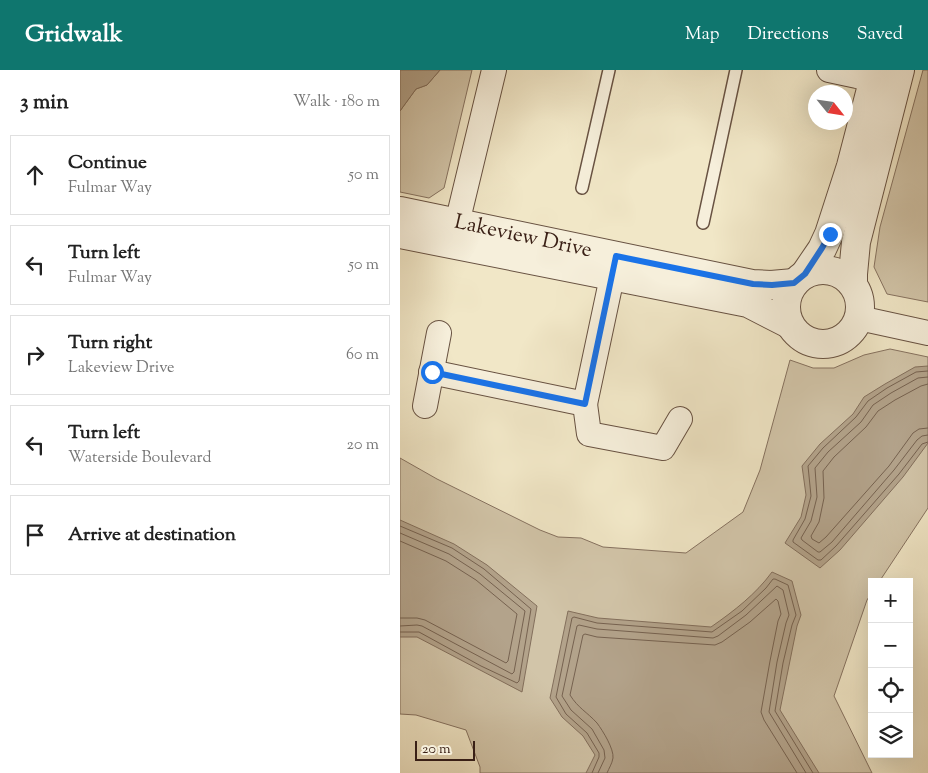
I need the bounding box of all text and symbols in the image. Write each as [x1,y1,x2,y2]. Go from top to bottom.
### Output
text: Gridwalk [25,18,123,52]
text: Map [685,22,720,48]
text: Directions [748,22,829,48]
text: Saved [857,22,903,48]
north arrow [808,85,853,130]
text: 3 min [20,88,69,118]
text: Walk · 180 m [293,91,380,114]
text: Continue [68,150,147,177]
icon: ahead [21,161,49,189]
text: 50 m [348,164,379,187]
text: Fulmar Way [68,177,152,200]
street label: Lakeview Drive [451,208,595,266]
route end [819,223,842,246]
text: Turn left [68,240,140,267]
icon: left [21,251,49,279]
text: 50 m [348,254,379,277]
text: Fulmar Way [68,267,152,290]
text: Turn right [68,330,152,357]
icon: right [21,341,49,369]
text: 60 m [346,344,379,367]
text: Lakeview Drive [68,357,175,380]
route start [421,361,444,384]
text: Turn left [68,420,140,447]
icon: left [21,431,49,459]
text: 20 m [346,434,379,457]
text: Waterside Boulevard [68,447,212,470]
icon: arrive [21,521,49,549]
text: Arrive at destination [68,522,236,549]
map controls [868,578,913,758]
button: + [868,578,913,623]
button: − [868,623,913,668]
button: locate [868,668,913,713]
button: layers [868,713,913,758]
scale bar [415,738,475,761]
text: 20 m [422,740,451,760]

